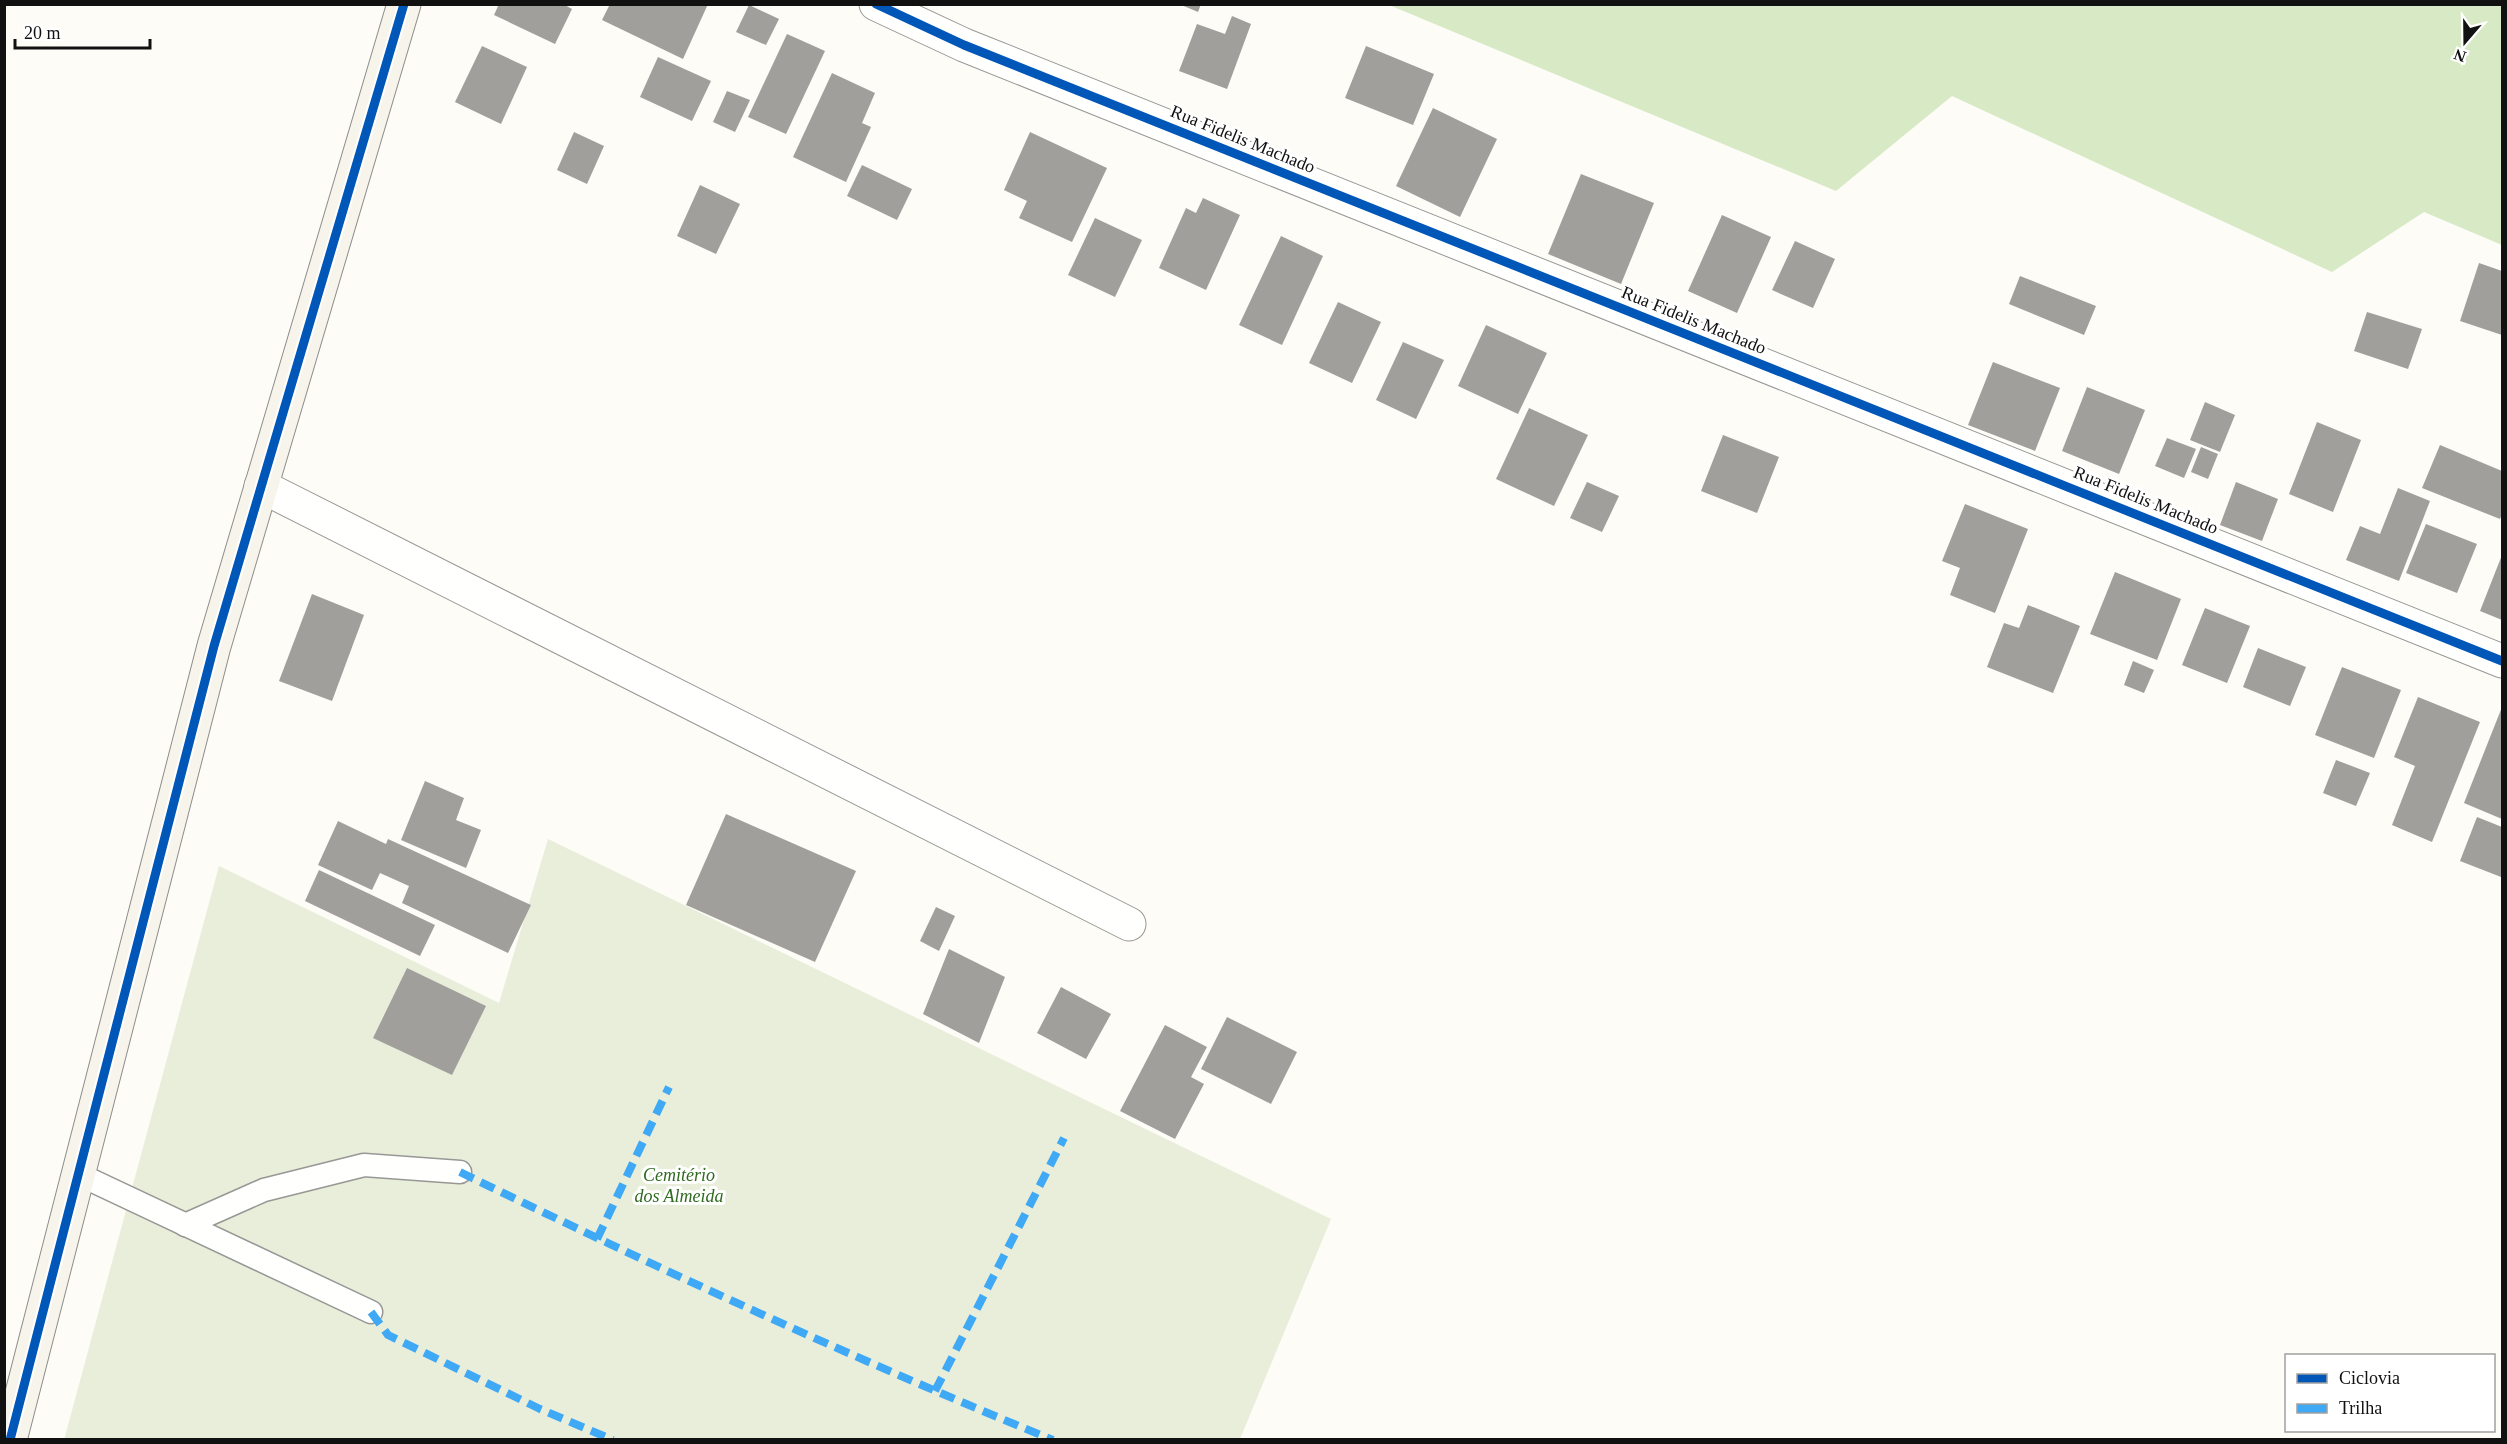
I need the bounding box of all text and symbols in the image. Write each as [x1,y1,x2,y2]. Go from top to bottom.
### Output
scale bar [15,12,150,50]
north arrow [2435,12,2495,72]
text: 20 m [24,23,61,43]
text: N [2451,46,2468,66]
street label: Rua Fidelis Machado [1168,101,1318,177]
street label: Rua Fidelis Machado [1619,282,1769,358]
street label: Rua Fidelis Machado [2071,462,2221,538]
park label: Cemitério dos Almeida [634,1165,724,1206]
legend [2285,1354,2495,1432]
text: Ciclovia [2339,1368,2400,1388]
text: Trilha [2339,1398,2382,1418]

